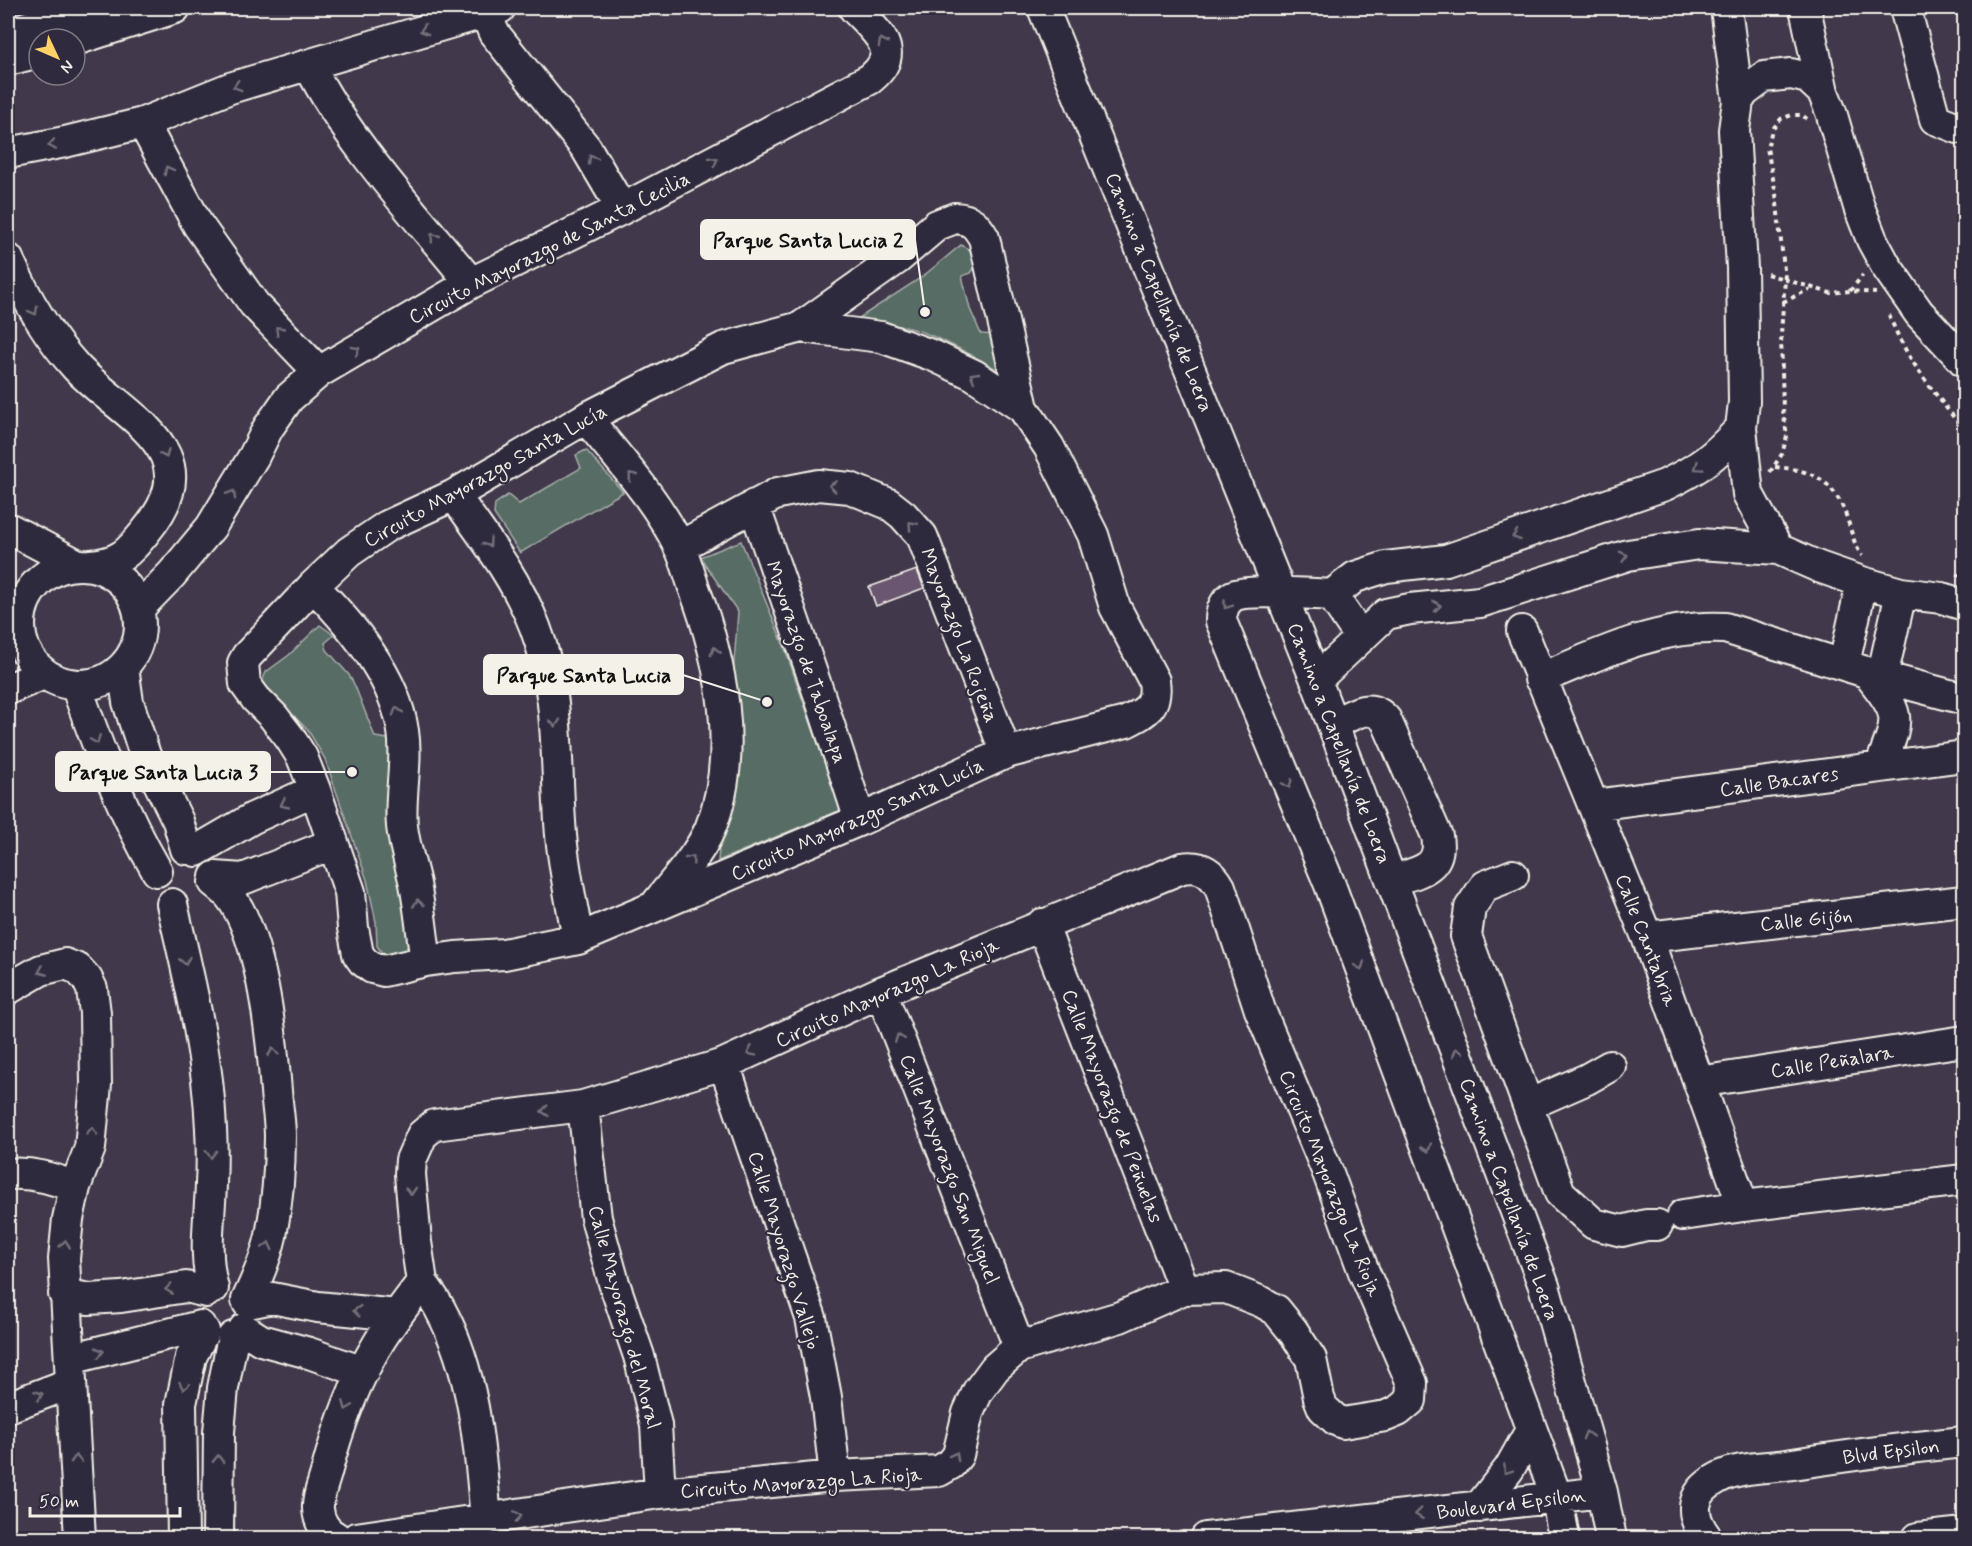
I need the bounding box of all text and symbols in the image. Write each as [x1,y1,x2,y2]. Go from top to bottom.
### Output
one-way arrow [419,23,430,35]
north arrow [27,27,87,87]
one-way arrow [877,37,889,48]
text: N [55,55,78,78]
one-way arrow [232,79,243,91]
one-way arrow [47,138,57,151]
one-way arrow [588,155,600,165]
one-way arrow [708,157,719,168]
street label: Circuito Mayorazgo de Santa Cecilia [404,165,695,332]
one-way arrow [164,166,175,176]
street label: Camino a Capellanía de Loera [1098,169,1219,416]
callout: Parque Santa Lucia 2 [701,220,915,259]
text: Parque Santa Lucia 2 [713,227,904,255]
one-way arrow [430,233,441,244]
one-way arrow [27,305,39,315]
one-way arrow [275,326,286,337]
one-way arrow [350,346,360,357]
one-way arrow [970,372,980,383]
street label: Circuito Mayorazgo Santa Lucía [359,398,613,555]
one-way arrow [157,448,169,459]
one-way arrow [1694,460,1705,471]
one-way arrow [629,472,640,483]
one-way arrow [829,480,838,493]
one-way arrow [225,490,236,500]
one-way arrow [908,521,919,532]
one-way arrow [1511,528,1522,541]
one-way arrow [481,536,492,547]
street label: Mayorazgo La Rojeña [911,544,1004,727]
one-way arrow [1619,551,1629,564]
street label: Mayorazgo de Taboalapa [756,558,853,768]
one-way arrow [1224,598,1235,609]
one-way arrow [1432,600,1441,613]
street label: Camino a Capellanía de Loera [1280,619,1397,868]
one-way arrow [709,646,722,656]
callout: Parque Santa Lucia [484,655,683,694]
text: Parque Santa Lucia [497,662,671,690]
one-way arrow [392,706,404,717]
one-way arrow [548,718,561,727]
one-way arrow [89,734,101,745]
callout: Parque Santa Lucia 3 [56,752,270,791]
street label: Circuito Mayorazgo Santa Lucía [727,752,989,889]
text: Parque Santa Lucia 3 [68,759,258,787]
street label: Calle Bacares [1718,761,1841,804]
one-way arrow [1281,778,1293,789]
one-way arrow [279,797,290,809]
one-way arrow [684,855,695,866]
street label: Calle Cantabria [1608,871,1684,1011]
one-way arrow [412,898,424,908]
street label: Calle Gijón [1759,902,1854,939]
street label: Circuito Mayorazgo La Rioja [772,931,1005,1056]
one-way arrow [178,956,191,966]
one-way arrow [1353,959,1365,970]
one-way arrow [37,964,48,976]
street label: Calle Mayorazgo de Peñuelas [1053,986,1169,1228]
one-way arrow [893,1033,906,1044]
street label: Calle Peñalara [1769,1039,1897,1086]
one-way arrow [747,1044,758,1056]
one-way arrow [267,1047,280,1056]
one-way arrow [1452,1047,1464,1058]
street label: Calle Mayorazgo San Miguel [890,1051,1005,1289]
street label: Circuito Mayorazgo La Rioja [1271,1066,1388,1302]
street label: Camino a Capellanía de Loera [1452,1075,1565,1324]
one-way arrow [540,1104,549,1117]
one-way arrow [85,1127,98,1136]
one-way arrow [1420,1143,1433,1153]
street label: Calle Mayorazgo Vallejo [739,1148,827,1353]
one-way arrow [205,1150,217,1159]
one-way arrow [405,1187,418,1196]
street label: Calle Mayorazgo del Moral [579,1203,666,1433]
one-way arrow [58,1239,71,1248]
one-way arrow [261,1241,274,1251]
one-way arrow [165,1283,174,1295]
one-way arrow [353,1305,362,1318]
one-way arrow [95,1346,105,1359]
one-way arrow [178,1380,191,1390]
one-way arrow [33,1390,44,1402]
one-way arrow [342,1400,354,1411]
one-way arrow [1581,1430,1594,1440]
street label: Blvd Epsilon [1841,1433,1941,1472]
one-way arrow [948,1452,959,1462]
one-way arrow [69,1455,82,1464]
one-way arrow [212,1455,224,1464]
street label: Circuito Mayorazgo La Rioja [679,1462,924,1506]
one-way arrow [1503,1463,1514,1474]
scale bar [30,1480,180,1518]
street label: Boulevard Epsilon [1435,1482,1588,1527]
text: 50 m [39,1490,79,1514]
one-way arrow [1415,1507,1424,1520]
one-way arrow [513,1510,523,1522]

